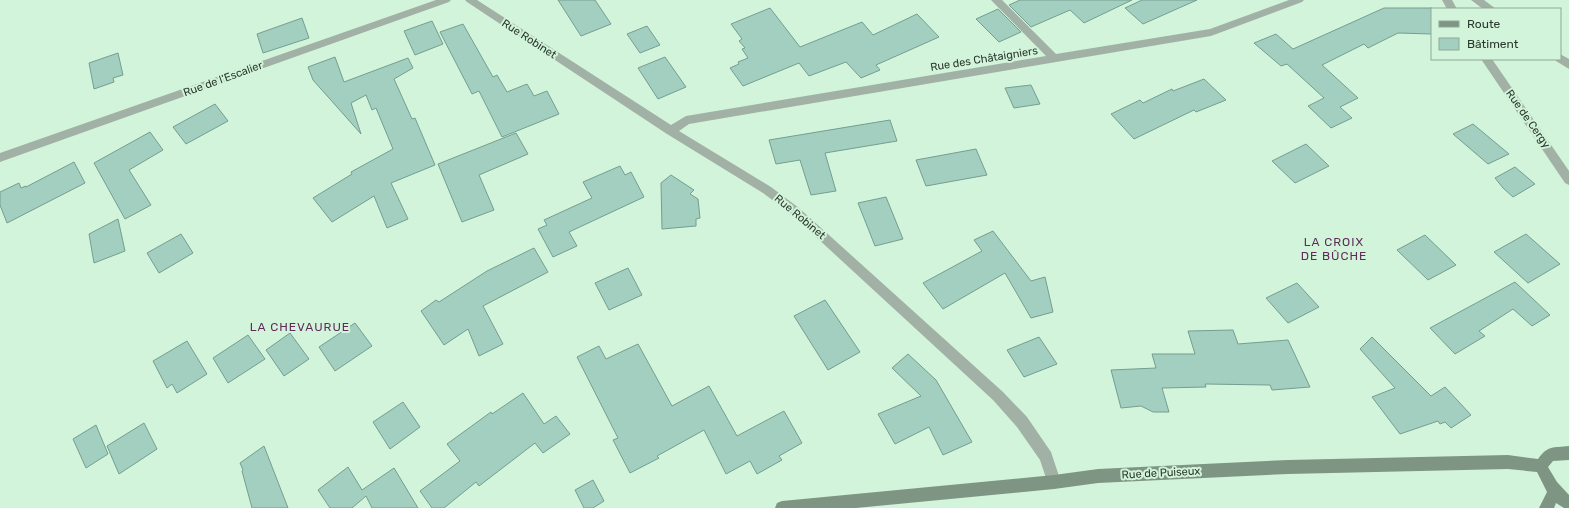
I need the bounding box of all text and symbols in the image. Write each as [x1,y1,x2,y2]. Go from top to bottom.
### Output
legend [1431,8,1561,60]
street label: Rue Robinet [499,17,559,62]
text: Route [1467,17,1501,31]
text: Bâtiment [1467,37,1519,51]
street label: Rue des Châtaigniers [929,44,1039,74]
street label: Rue de l'Escalier [182,58,265,99]
street label: Rue de Cergy [1503,87,1553,151]
street label: Rue Robinet [772,192,829,242]
district label: LA CROIX DE BÛCHE [1301,235,1367,263]
district label: LA CHEVAURUE [250,320,350,334]
street label: Rue de Puiseux [1121,464,1201,482]

